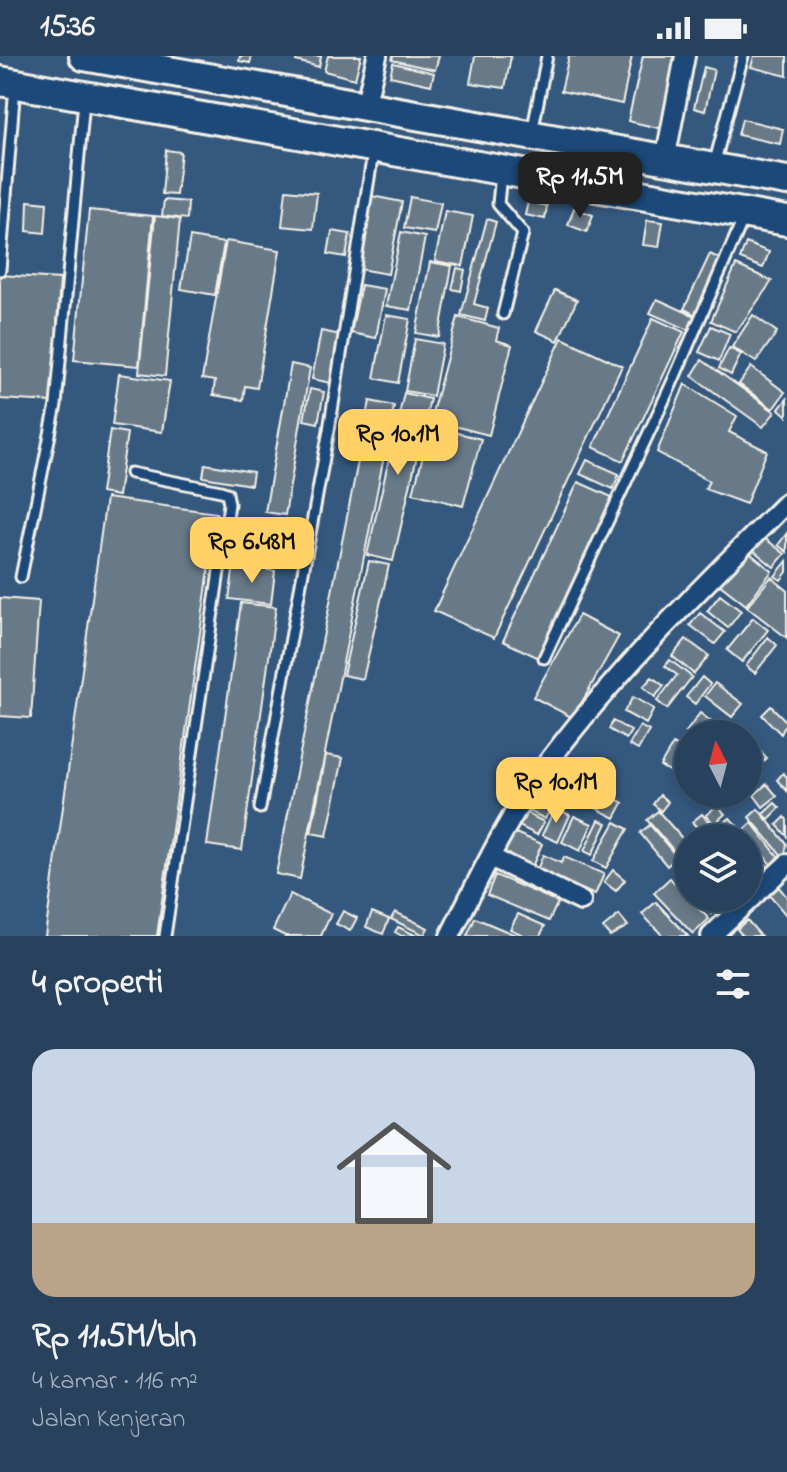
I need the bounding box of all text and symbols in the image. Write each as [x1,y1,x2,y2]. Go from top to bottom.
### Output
text: 15:36 [40,6,95,50]
pin: Rp 11.5M [497,152,663,220]
text: Rp 11.5M [536,159,624,197]
pin: Rp 10.1M [315,409,481,477]
text: Rp 10.1M [356,416,440,454]
pin: Rp 6.48M [169,517,335,585]
text: Rp 6.48M [208,524,296,562]
north arrow [674,720,762,808]
map controls [674,720,762,912]
pin: Rp 10.1M [473,757,639,825]
text: Rp 10.1M [514,764,598,802]
button: layers [674,824,762,912]
text: 4 properti [32,959,163,1009]
icon: filters [711,962,755,1006]
icon: home [322,1101,466,1245]
text: Rp 11.5M/bln [32,1313,196,1363]
text: 4 kamar · 116 m² [32,1363,198,1401]
text: Jalan Kenjeran [32,1401,185,1439]

